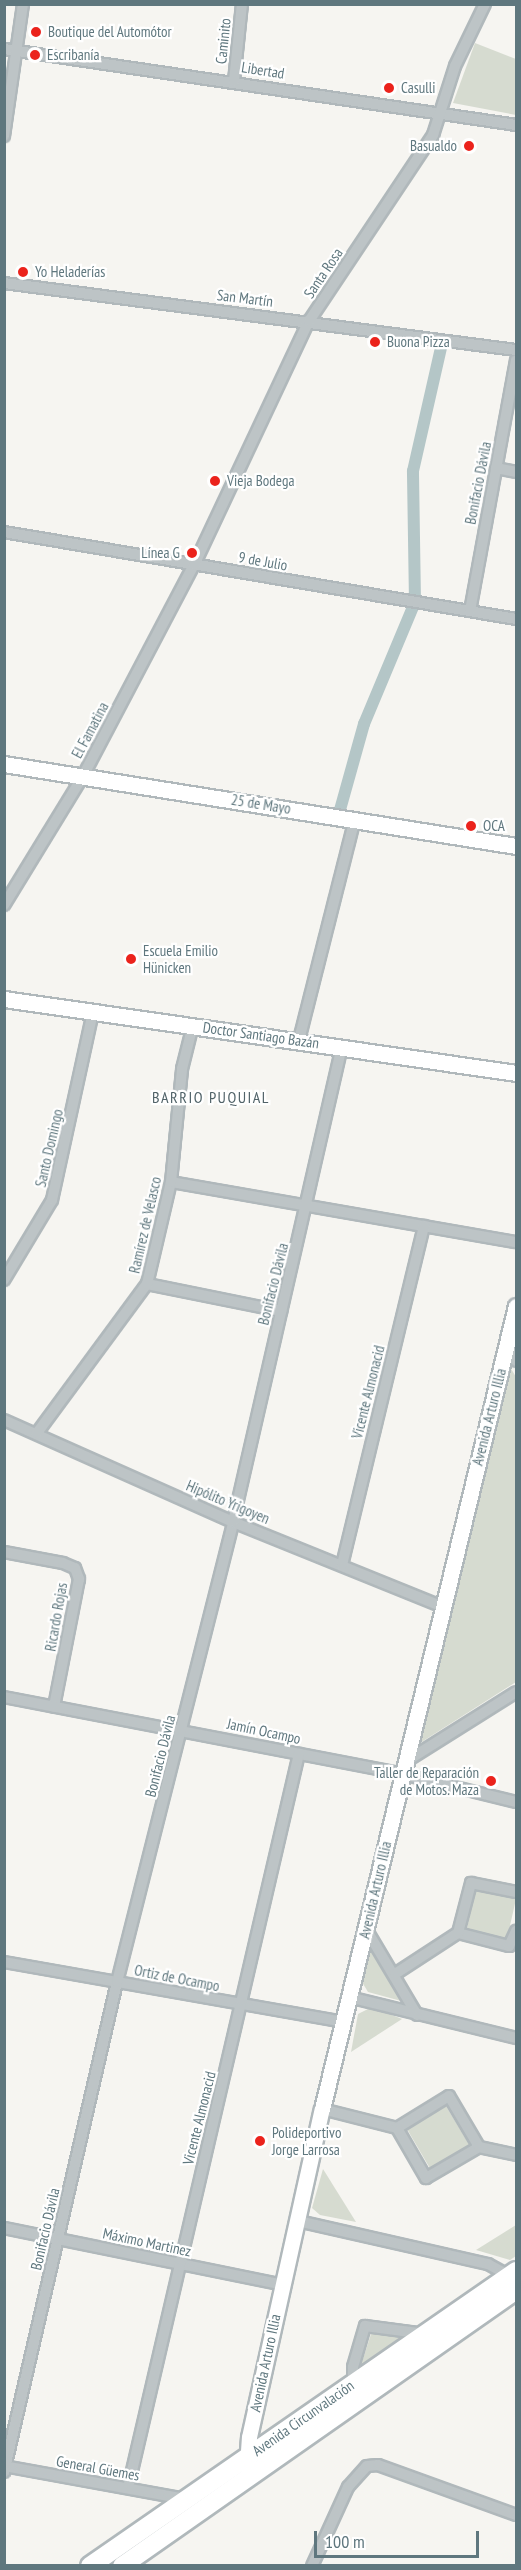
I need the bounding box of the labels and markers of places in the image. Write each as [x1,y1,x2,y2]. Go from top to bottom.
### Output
place label: Boutique del Automótor [48,23,172,41]
marker: Boutique del Automótor [29,25,43,39]
place label: Escribanía [47,46,100,64]
marker: Escribanía [28,48,42,62]
place label: Casulli [401,79,435,97]
marker: Casulli [382,81,396,95]
place label: Basualdo [410,137,457,155]
marker: Basualdo [462,139,476,153]
place label: Yo Heladerías [35,263,105,281]
marker: Yo Heladerías [16,265,30,279]
place label: Buona Pizza [387,333,450,351]
marker: Buona Pizza [368,335,382,349]
place label: Vieja Bodega [227,472,294,490]
marker: Vieja Bodega [208,474,222,488]
place label: Línea G [141,544,180,562]
marker: Línea G [185,546,199,560]
place label: OCA [483,817,505,835]
marker: OCA [464,819,478,833]
place label: Escuela Emilio Hünicken [143,941,218,976]
marker: Escuela Emilio Hünicken [124,952,138,966]
place label: Taller de Reparación de Motos. Maza [374,1763,479,1798]
marker: Taller de Reparación de Motos. Maza [484,1774,498,1788]
place label: Polideportivo Jorge Larrosa [272,2123,341,2158]
marker: Polideportivo Jorge Larrosa [253,2134,267,2148]

